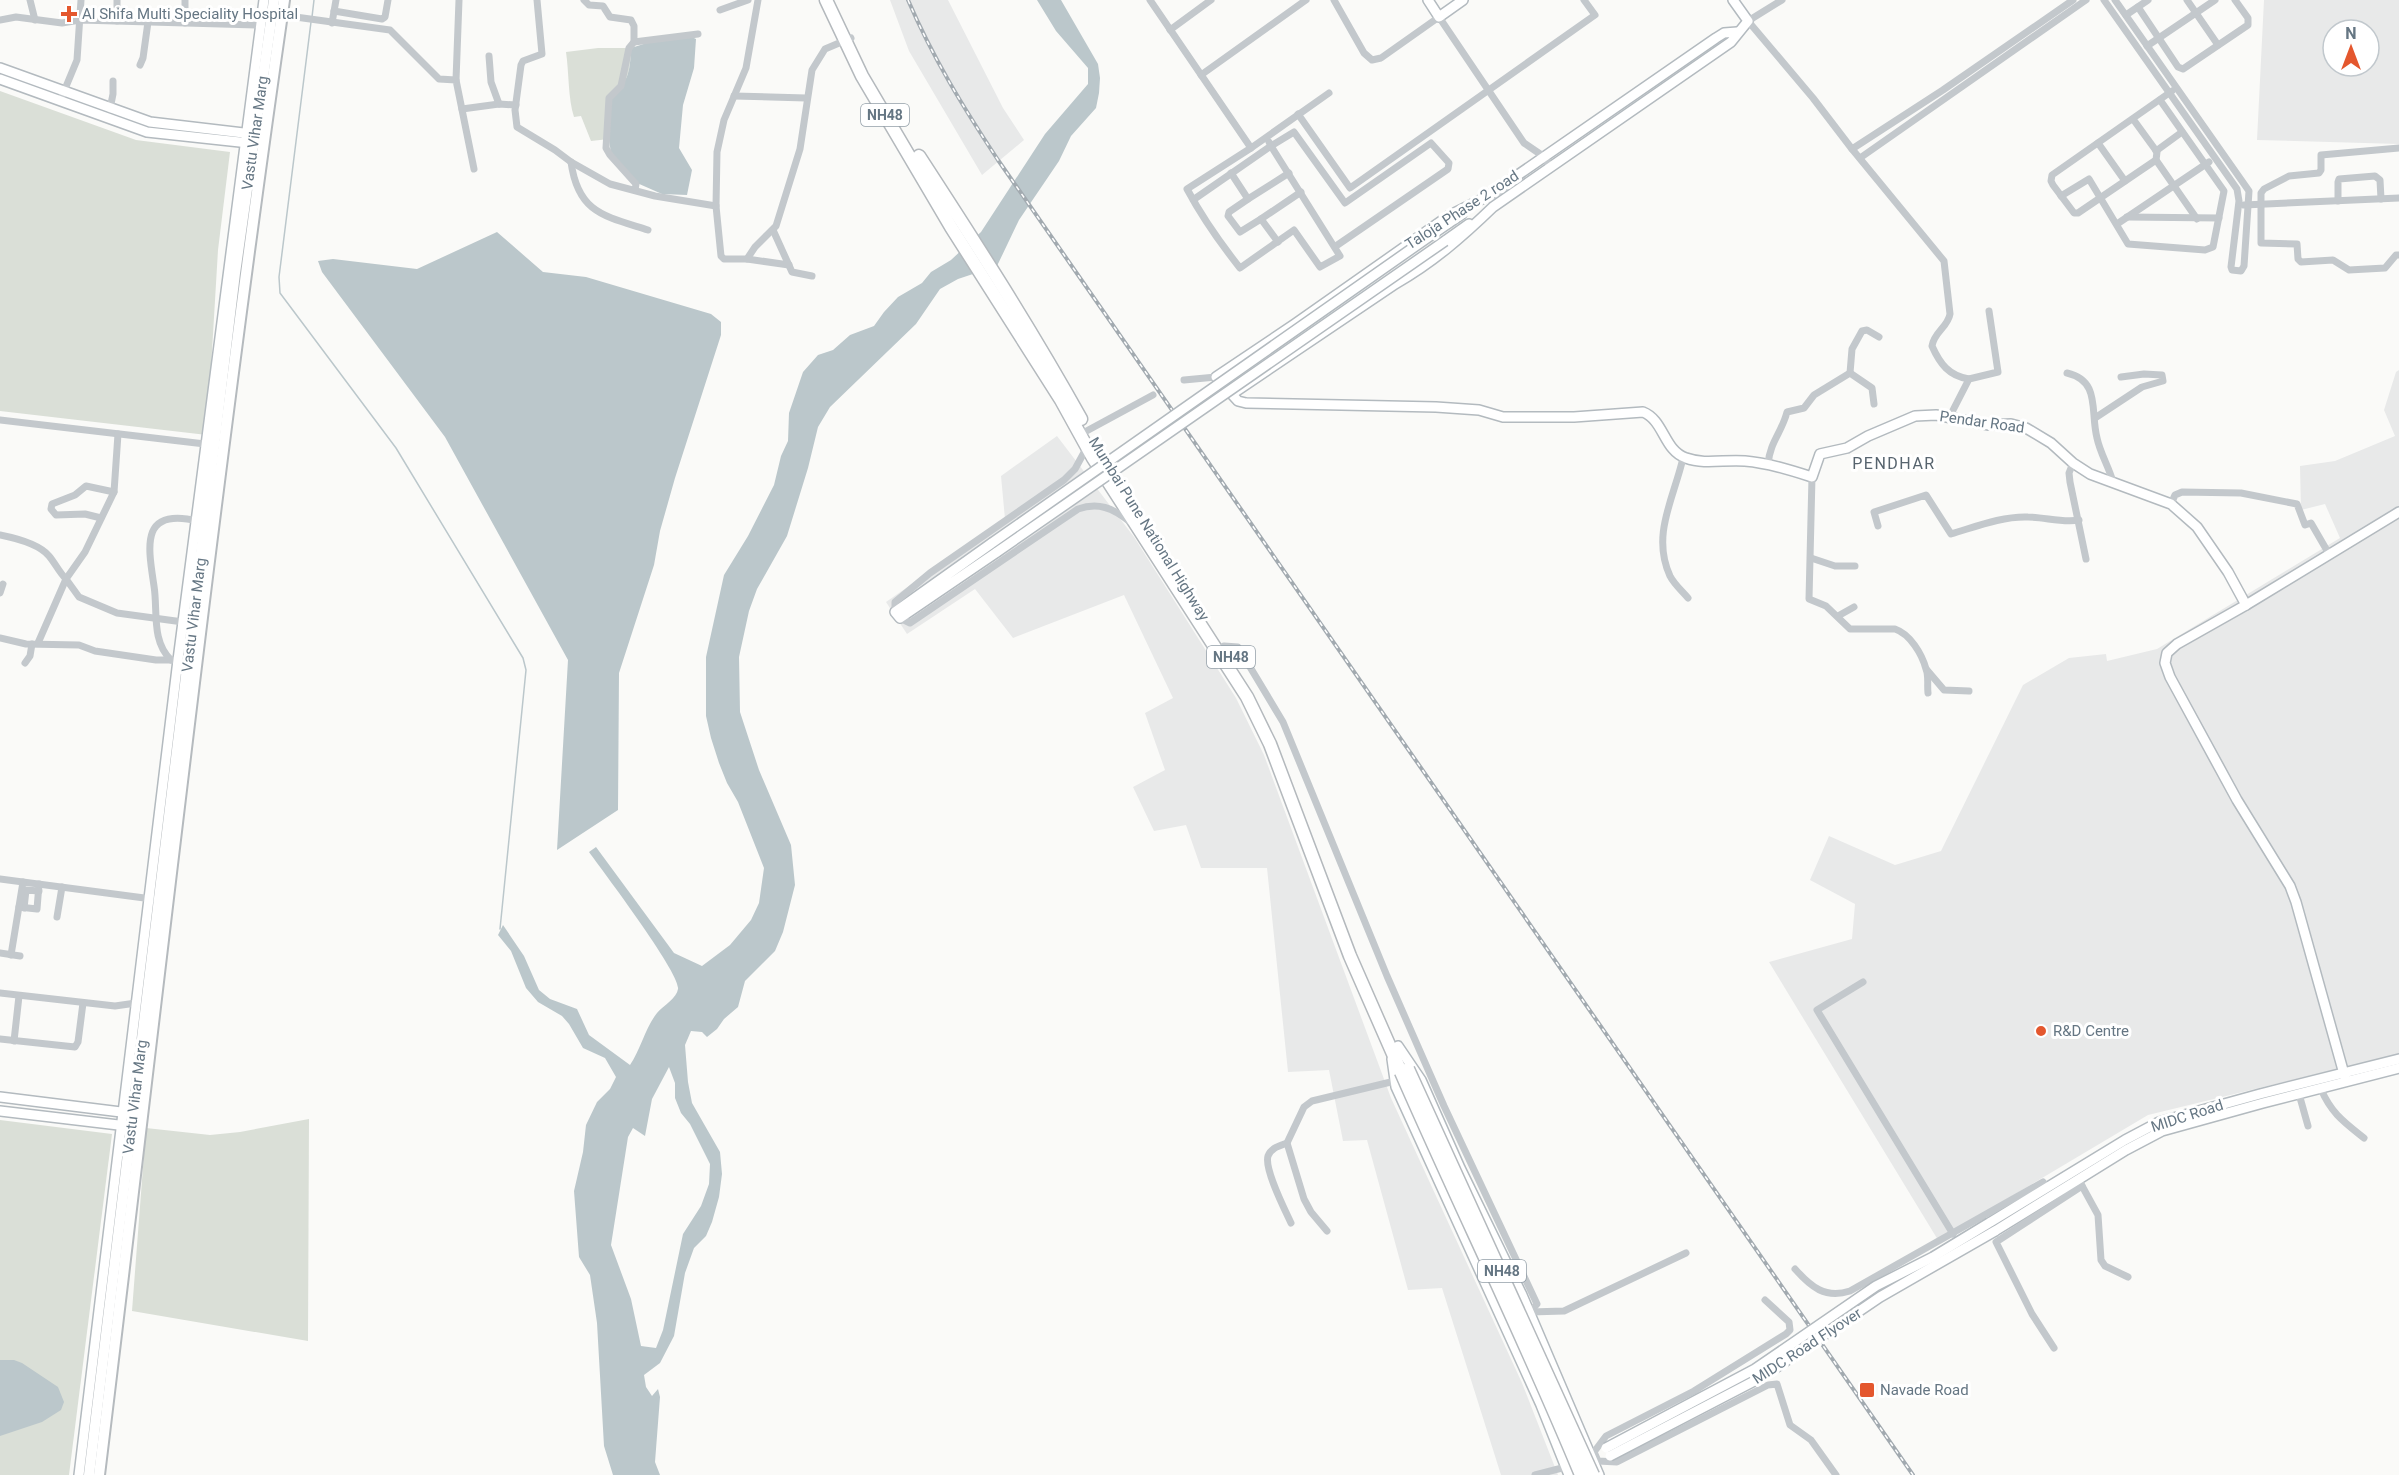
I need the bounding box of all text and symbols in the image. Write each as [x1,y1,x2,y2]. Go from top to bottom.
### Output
marker: Al Shifa Multi Speciality Hospital [60,5,78,23]
place label: Al Shifa Multi Speciality Hospital [82,5,298,23]
north arrow [2321,18,2381,78]
text: N [2345,24,2357,43]
street label: Vastu Vihar Marg [238,75,272,191]
road number: NH48 [861,104,909,126]
street label: Taloja Phase 2 road [1402,167,1522,253]
street label: Pendar Road [1938,407,2026,437]
street label: Mumbai Pune National Highway [1085,434,1213,624]
district label: PENDHAR [1852,454,1936,473]
street label: Vastu Vihar Marg [178,557,210,673]
road number: NH48 [1207,646,1255,668]
place label: R&D Centre [2053,1022,2129,1040]
marker: R&D Centre [2034,1024,2048,1038]
street label: Vastu Vihar Marg [119,1039,151,1155]
street label: MIDC Road [2149,1096,2225,1136]
road number: NH48 [1478,1260,1526,1282]
street label: MIDC Road Flyover [1749,1304,1865,1388]
marker: Navade Road [1858,1381,1876,1399]
place label: Navade Road [1880,1381,1969,1399]

